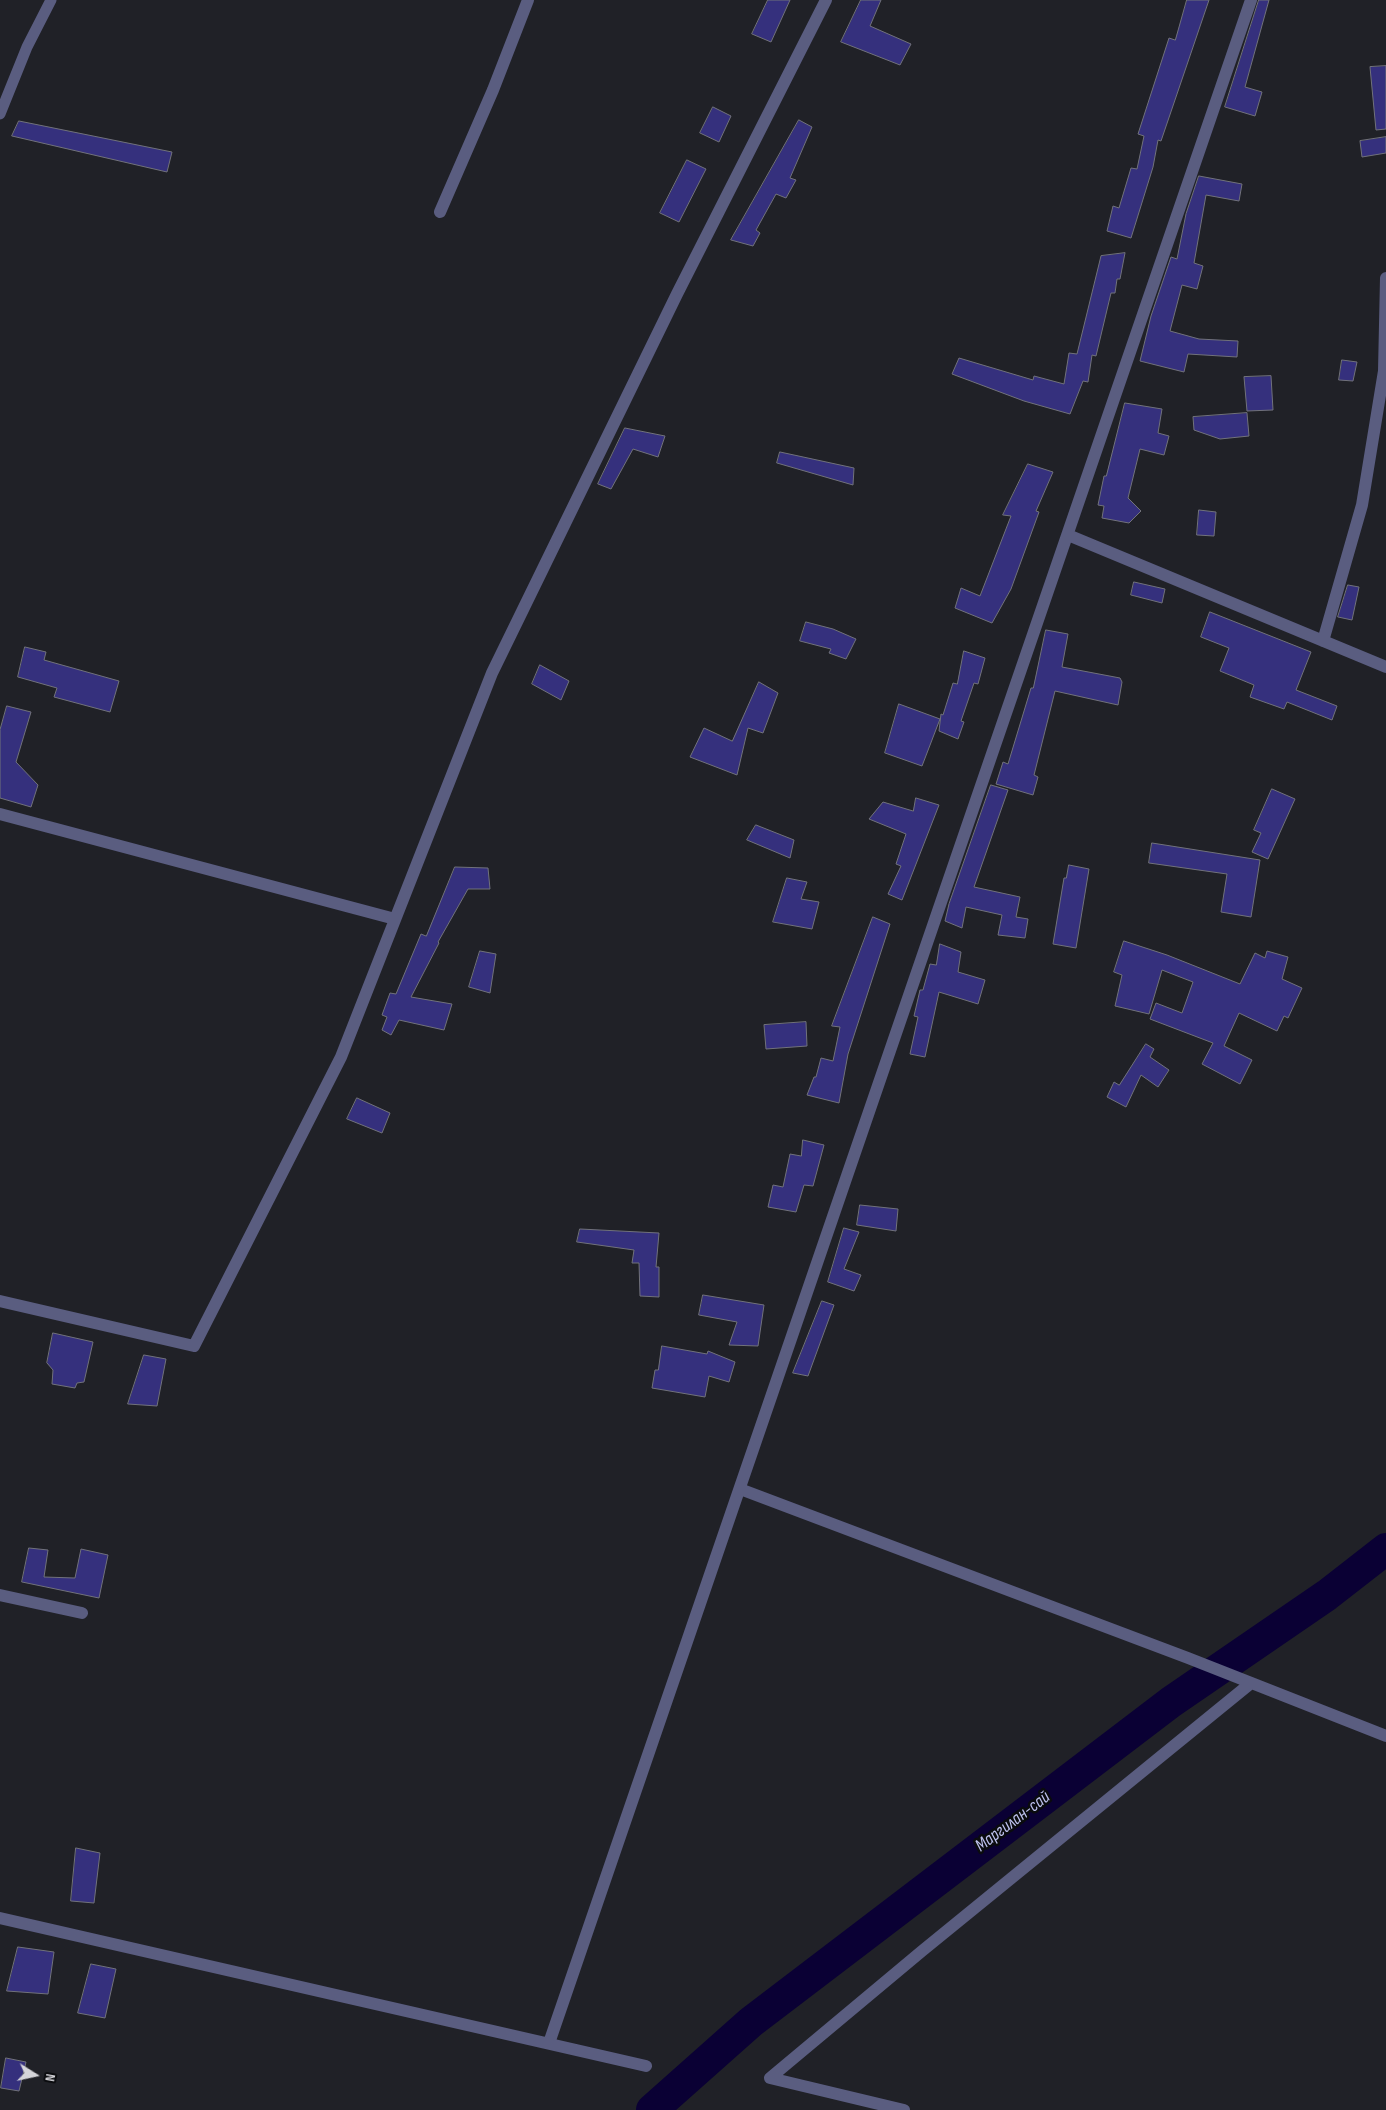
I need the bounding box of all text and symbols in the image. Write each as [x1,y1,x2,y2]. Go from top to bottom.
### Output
water label: Маргилан-сай [971,1787,1055,1857]
north arrow [10,2050,60,2100]
text: N [41,2073,59,2083]

